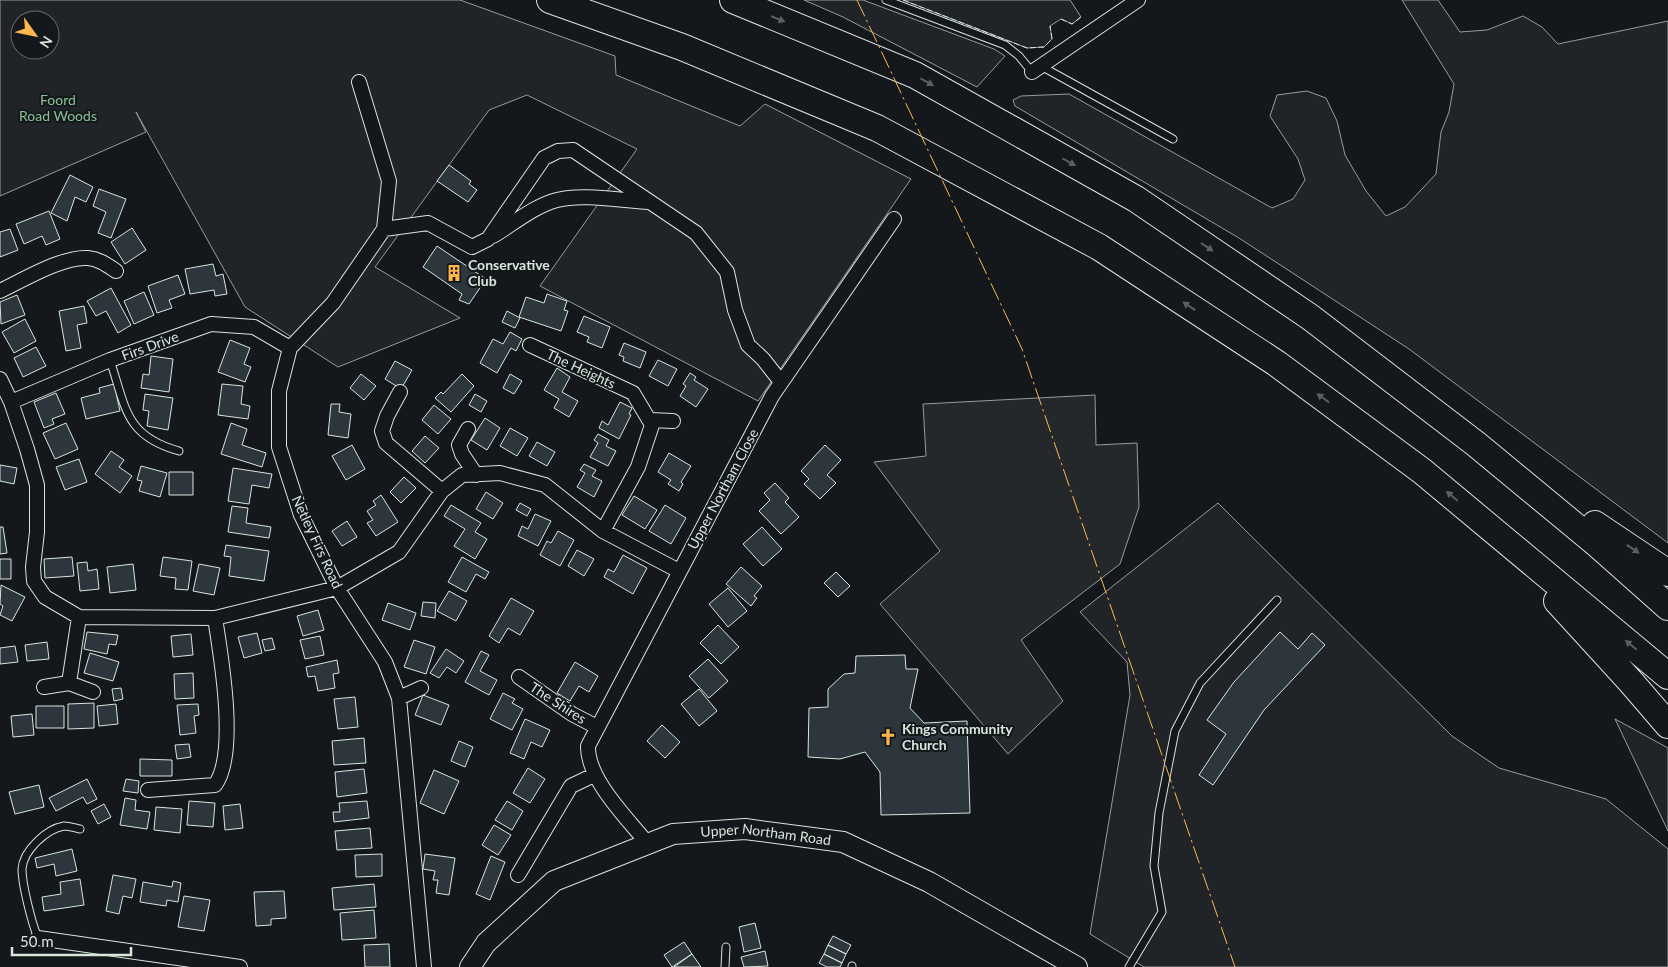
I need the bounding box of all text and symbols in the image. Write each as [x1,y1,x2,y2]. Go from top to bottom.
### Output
north arrow [10,10,60,60]
one-way arrow [771,15,785,23]
text: N [36,33,56,52]
one-way arrow [920,78,935,86]
park label: Foord Road Woods [19,91,97,124]
one-way arrow [1062,157,1076,166]
one-way arrow [1200,242,1214,252]
place label: Conservative Club [468,256,550,289]
building icon: Conservative Club [444,263,464,283]
one-way arrow [1182,301,1195,311]
street label: Firs Drive [119,327,181,364]
street label: The Heights [544,345,618,392]
one-way arrow [1316,393,1330,403]
street label: Upper Northam Close [684,426,762,552]
one-way arrow [1446,490,1459,501]
street label: Netley Firs Road [288,493,346,591]
one-way arrow [1626,544,1640,554]
one-way arrow [1625,639,1637,651]
street label: The Shires [527,678,590,727]
place label: Kings Community Church [902,720,1013,753]
church icon: Kings Community Church [878,727,898,747]
street label: Upper Northam Road [700,820,832,848]
scale bar [12,924,131,956]
text: 50 m [20,932,54,950]

